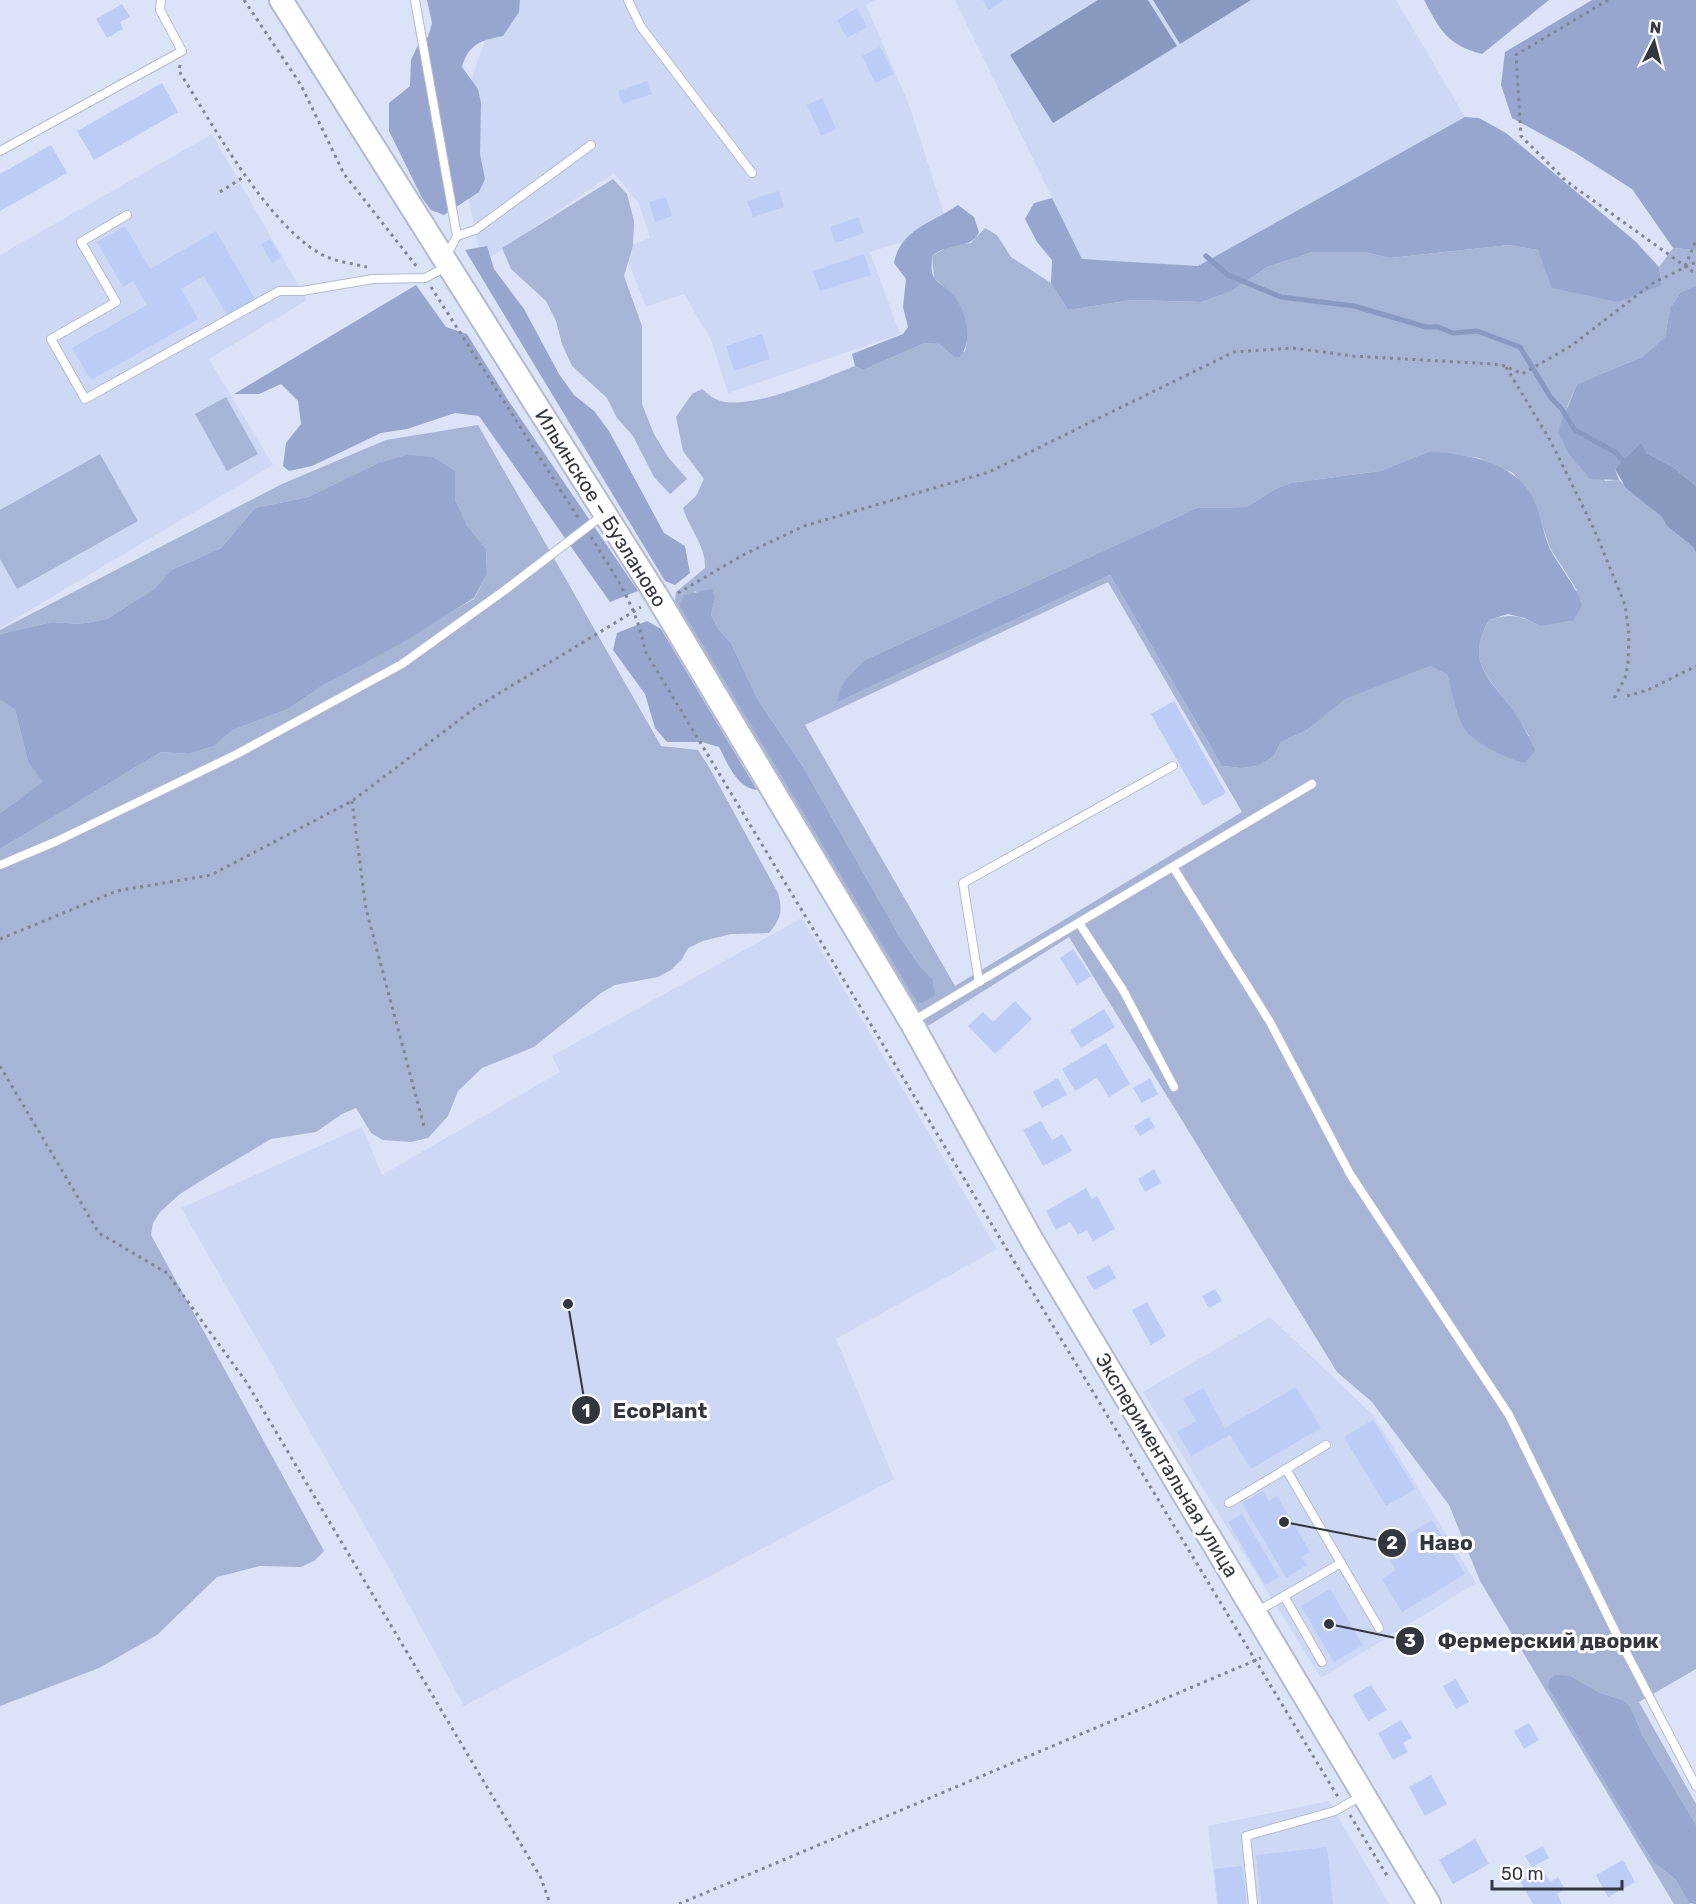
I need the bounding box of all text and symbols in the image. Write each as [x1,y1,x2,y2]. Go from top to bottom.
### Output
north arrow [1624,12,1684,72]
text: N [1649,18,1662,38]
street label: Ильинское – Бузланово [530,405,672,611]
street label: Экспериментальная улица [1090,1348,1244,1582]
callout: EcoPlant [571,1391,719,1430]
text: EcoPlant [613,1398,707,1423]
text: 1 [582,1400,590,1422]
callout: Наво [1377,1523,1485,1562]
text: Наво [1419,1530,1473,1555]
text: 2 [1386,1532,1398,1554]
callout: Фермерский дворик [1395,1621,1670,1660]
text: Фермерский дворик [1437,1628,1659,1653]
text: 3 [1404,1630,1416,1652]
scale bar [1492,1853,1622,1891]
text: 50 m [1501,1863,1544,1885]

